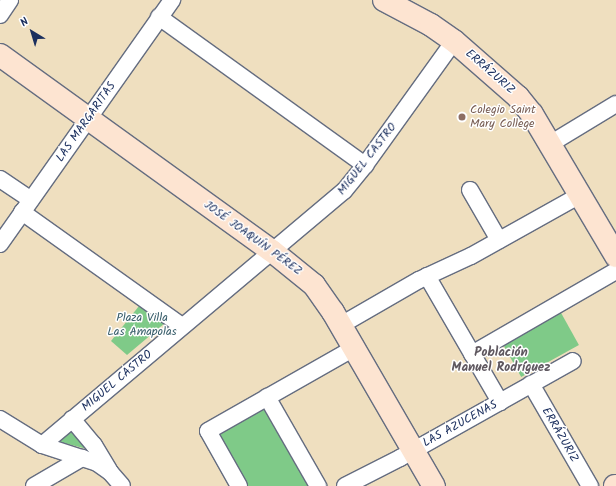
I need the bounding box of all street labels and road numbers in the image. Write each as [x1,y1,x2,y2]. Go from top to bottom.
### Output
street label: ERRÁZURIZ [462,47,518,97]
street label: LAS MARGARITAS [53,79,119,165]
street label: MIGUEL CASTRO [334,120,400,198]
street label: JOSÉ JOAQUÍN PÉREZ [201,198,305,278]
street label: MIGUEL CASTRO [79,347,155,415]
street label: LAS AZUCENAS [420,398,500,450]
street label: ERRÁZURIZ [538,405,582,465]

